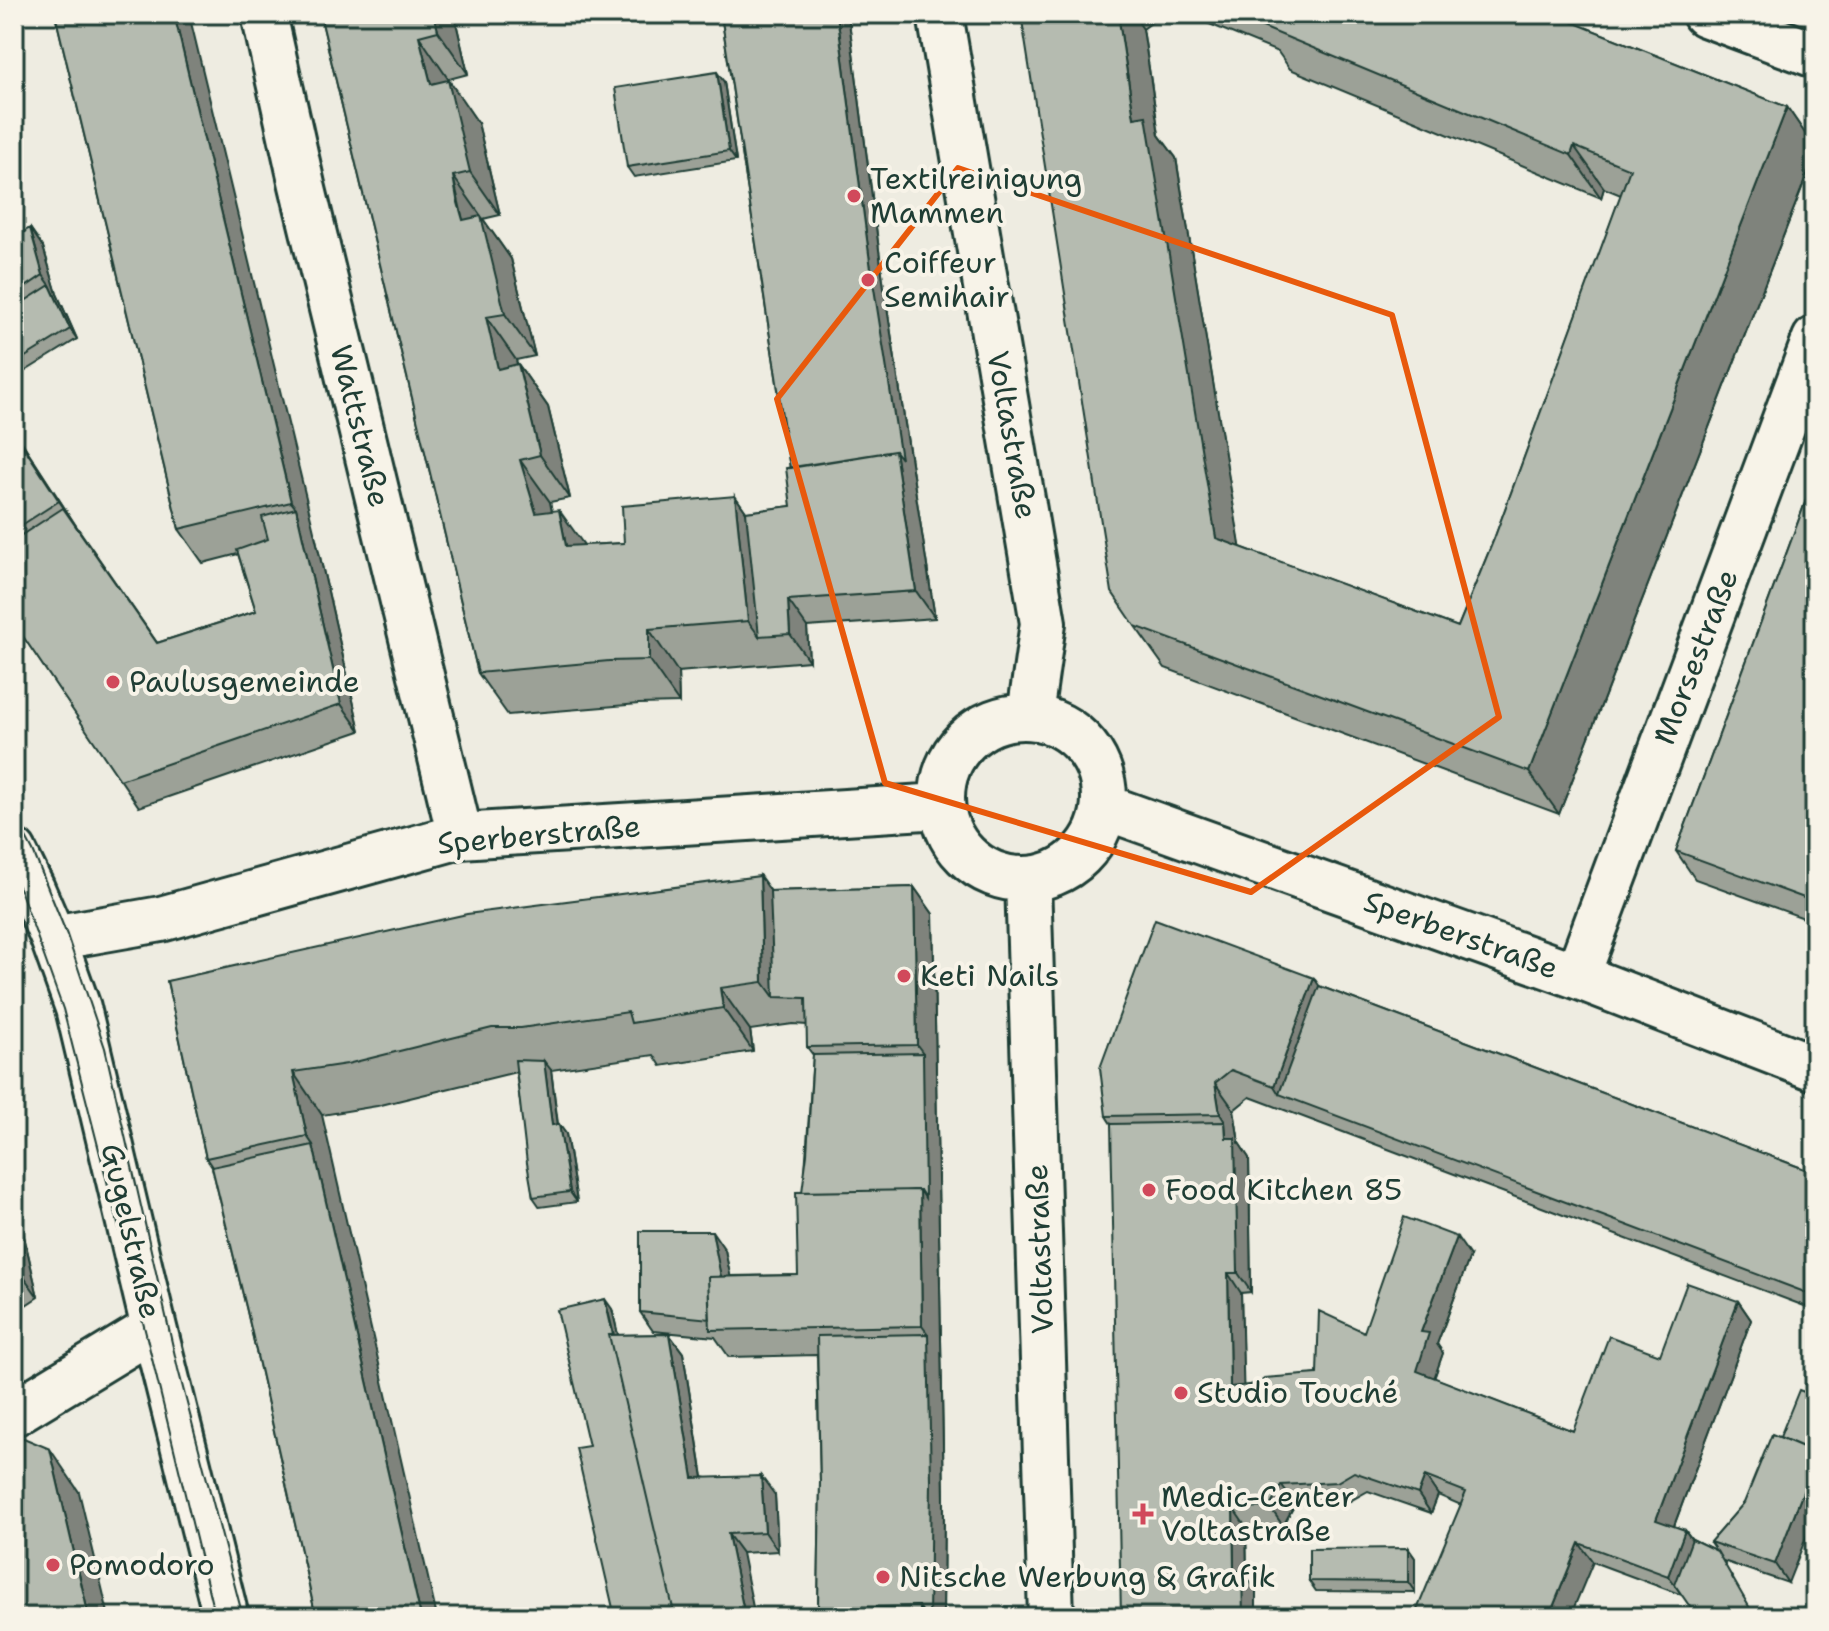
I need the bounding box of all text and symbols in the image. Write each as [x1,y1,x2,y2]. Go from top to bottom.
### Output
place label: Textilreinigung Mammen [870,158,1082,233]
marker: Textilreinigung Mammen [845,187,863,205]
place label: Coiffeur Semihair [884,242,1010,317]
marker: Coiffeur Semihair [859,271,877,289]
street label: Wattstraße [321,340,400,511]
street label: Voltastraße [978,347,1047,522]
street label: Morsestraße [1643,563,1748,750]
place label: Paulusgemeinde [129,661,360,702]
marker: Paulusgemeinde [104,673,122,691]
street label: Sperberstraße [436,805,642,864]
street label: Sperberstraße [1358,880,1564,989]
place label: Keti Nails [920,955,1059,996]
marker: Keti Nails [895,967,913,985]
street label: Gugelstraße [91,1139,172,1322]
street label: Voltastraße [1016,1163,1063,1335]
place label: Food Kitchen 85 [1165,1169,1402,1210]
marker: Food Kitchen 85 [1140,1181,1158,1199]
place label: Studio Touché [1197,1372,1399,1413]
marker: Studio Touché [1172,1384,1190,1402]
place label: Medic-Center Voltastraße [1161,1476,1355,1551]
marker: Medic-Center Voltastraße [1132,1503,1154,1525]
place label: Pomodoro [69,1544,215,1585]
marker: Pomodoro [44,1556,62,1574]
place label: Nitsche Werbung & Grafik [899,1556,1276,1597]
marker: Nitsche Werbung & Grafik [874,1568,892,1586]

